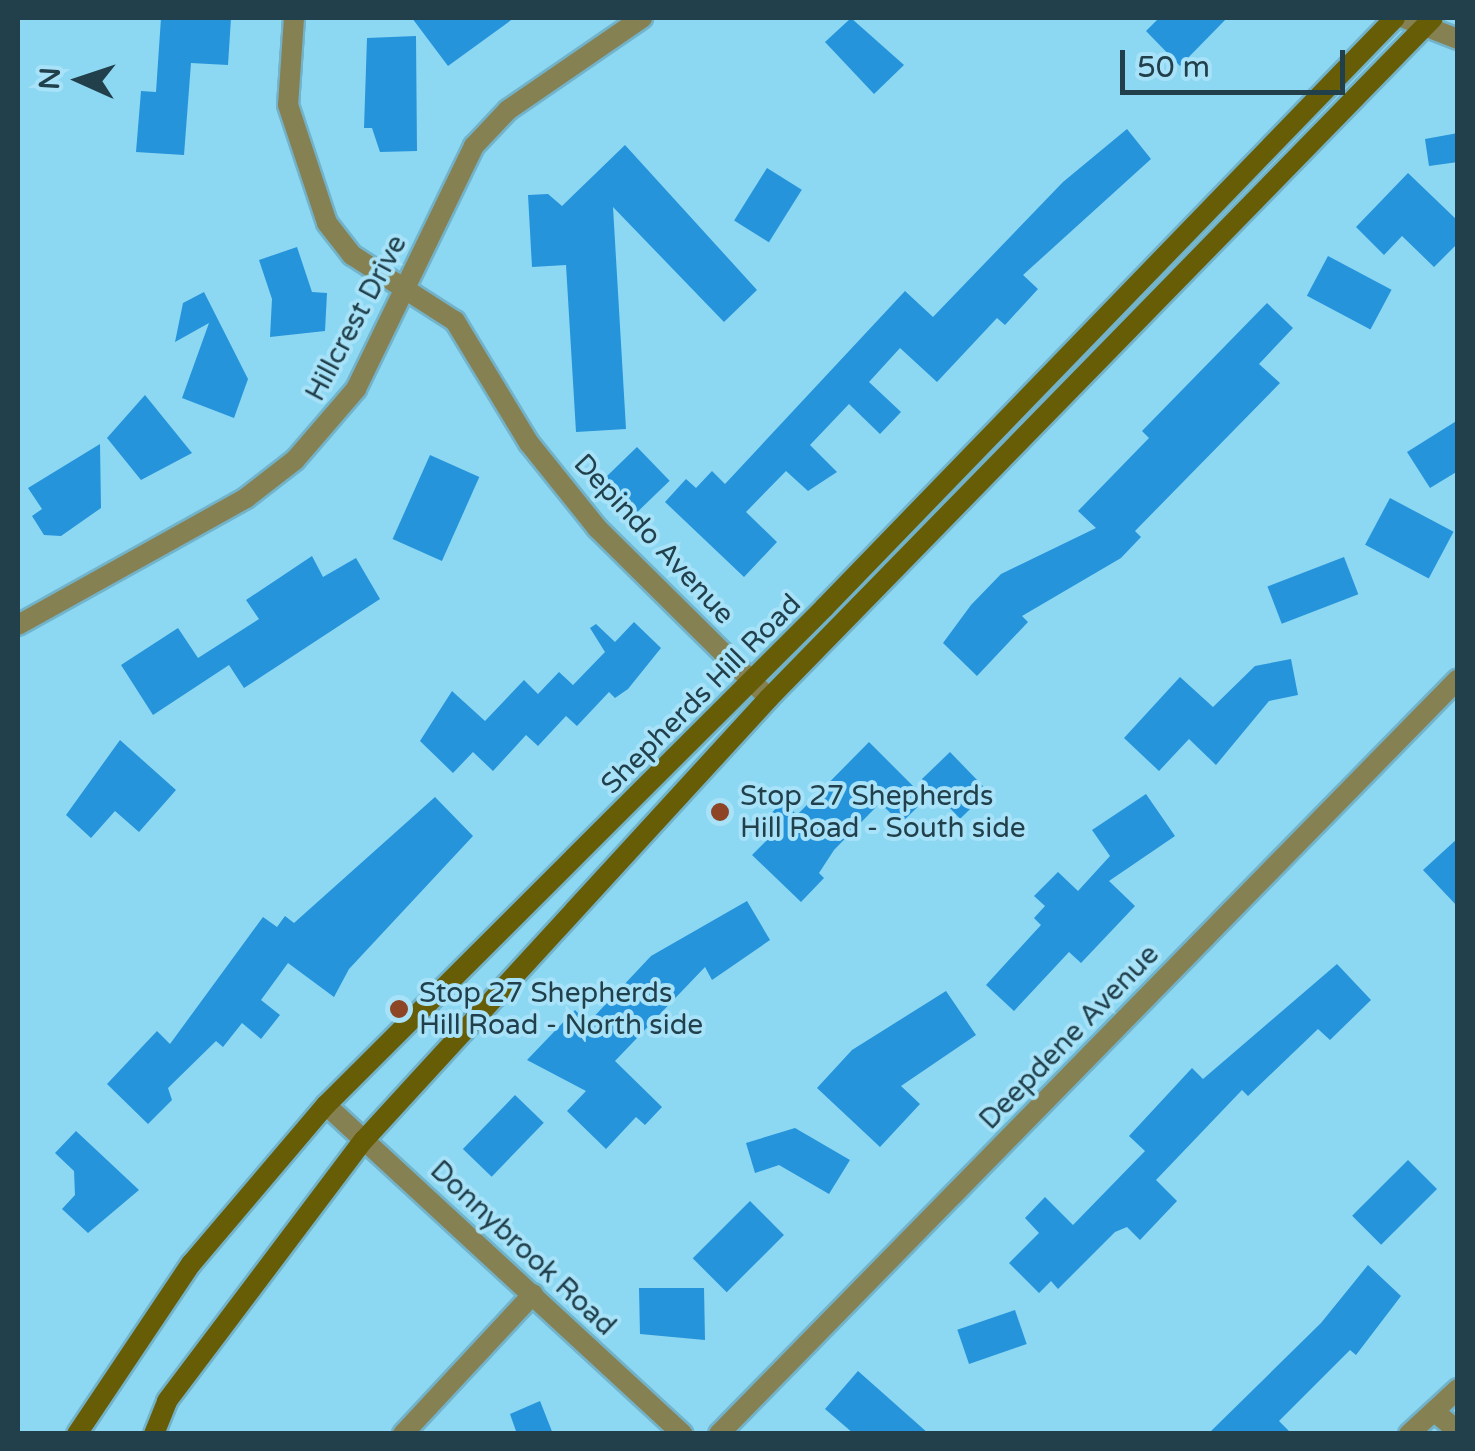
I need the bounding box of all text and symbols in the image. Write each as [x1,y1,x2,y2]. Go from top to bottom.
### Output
north arrow [30,30,130,130]
scale bar [1125,30,1350,92]
text: 50 m [1137,49,1210,86]
text: N [32,66,68,91]
street label: Hillcrest Drive [298,229,414,407]
street label: Depindo Avenue [567,447,741,631]
street label: Shepherds Hill Road [594,587,808,801]
place label: Stop 27 Shepherds Hill Road - South side [740,779,1026,845]
marker: Stop 27 Shepherds Hill Road - South side [709,801,731,823]
street label: Deepdene Avenue [972,938,1166,1136]
place label: Stop 27 Shepherds Hill Road - North side [419,976,703,1042]
marker: Stop 27 Shepherds Hill Road - North side [388,998,410,1020]
street label: Donnybrook Road [423,1153,623,1343]

